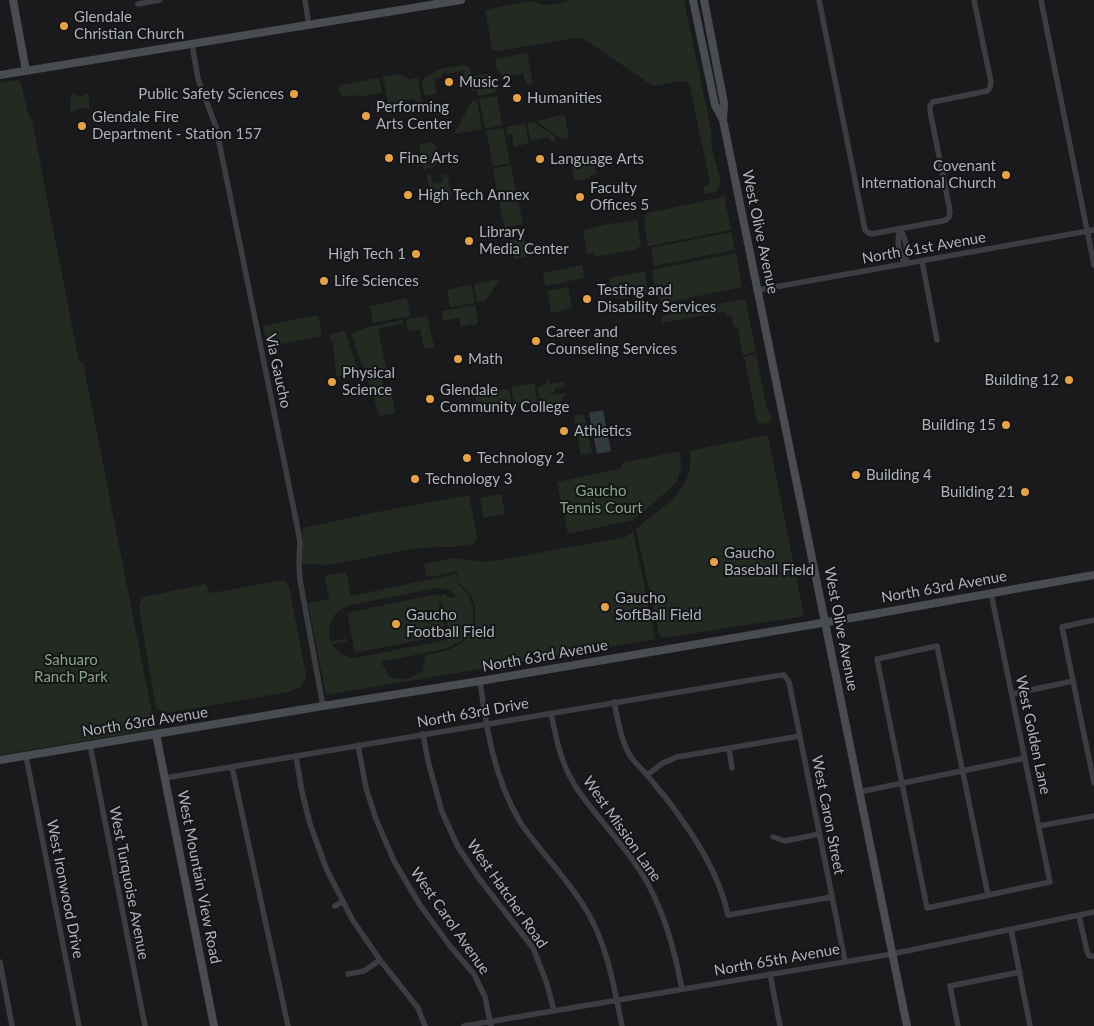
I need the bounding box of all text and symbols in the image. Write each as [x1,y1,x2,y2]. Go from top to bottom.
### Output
place label: Glendale Christian Church [74,8,184,43]
marker: Glendale Christian Church [58,20,70,32]
place label: Music 2 [459,73,511,91]
marker: Music 2 [443,76,455,88]
place label: Public Safety Sciences [138,85,284,103]
marker: Public Safety Sciences [288,88,300,100]
place label: Humanities [527,89,602,107]
marker: Humanities [511,92,523,104]
place label: Performing Arts Center [376,98,452,133]
place label: Glendale Fire Department - Station 157 [92,108,262,143]
marker: Performing Arts Center [360,110,372,122]
marker: Glendale Fire Department - Station 157 [76,120,88,132]
place label: Fine Arts [399,149,459,167]
place label: Language Arts [550,150,644,168]
marker: Fine Arts [383,152,395,164]
marker: Language Arts [534,153,546,165]
place label: Covenant International Church [861,157,996,192]
street label: West Olive Avenue [738,168,782,296]
marker: Covenant International Church [1000,169,1012,181]
place label: Faculty Offices 5 [590,179,649,214]
place label: High Tech Annex [418,186,529,204]
marker: High Tech Annex [402,189,414,201]
marker: Faculty Offices 5 [574,191,586,203]
place label: Library Media Center [479,223,569,258]
street label: North 61st Avenue [861,228,987,268]
marker: Library Media Center [463,235,475,247]
place label: High Tech 1 [328,245,406,263]
marker: High Tech 1 [410,248,422,260]
place label: Life Sciences [334,272,419,290]
marker: Life Sciences [318,275,330,287]
place label: Testing and Disability Services [597,281,716,316]
marker: Testing and Disability Services [581,293,593,305]
place label: Career and Counseling Services [546,323,677,358]
street label: Via Gaucho [261,332,295,410]
marker: Career and Counseling Services [530,335,542,347]
place label: Math [468,350,503,368]
marker: Math [452,353,464,365]
place label: Physical Science [342,364,395,399]
place label: Building 12 [985,371,1059,389]
marker: Building 12 [1063,374,1075,386]
marker: Physical Science [326,376,338,388]
place label: Glendale Community College [440,381,569,416]
marker: Glendale Community College [424,393,436,405]
place label: Building 15 [922,416,996,434]
marker: Building 15 [1000,419,1012,431]
place label: Athletics [574,422,632,440]
marker: Athletics [558,425,570,437]
place label: Technology 2 [477,449,564,467]
marker: Technology 2 [461,452,473,464]
place label: Building 4 [866,466,932,484]
marker: Building 4 [850,469,862,481]
place label: Technology 3 [425,470,512,488]
marker: Technology 3 [409,473,421,485]
park label: Gaucho Tennis Court [559,482,643,517]
place label: Building 21 [941,483,1015,501]
marker: Building 21 [1019,486,1031,498]
place label: Gaucho Baseball Field [724,544,814,579]
marker: Gaucho Baseball Field [708,556,720,568]
street label: West Olive Avenue [820,565,862,693]
street label: North 63rd Avenue [880,567,1008,607]
place label: Gaucho SoftBall Field [615,589,702,624]
marker: Gaucho SoftBall Field [599,601,611,613]
place label: Gaucho Football Field [406,606,495,641]
marker: Gaucho Football Field [390,618,402,630]
street label: North 63rd Avenue [481,636,609,676]
park label: Sahuaro Ranch Park [34,651,108,686]
street label: West Golden Lane [1012,674,1054,796]
street label: North 63rd Drive [416,694,530,732]
street label: North 63rd Avenue [81,703,209,741]
street label: West Caron Street [808,754,848,876]
street label: West Mission Lane [579,773,665,885]
street label: West Mountain View Road [173,789,225,965]
street label: West Turquoise Avenue [105,805,153,961]
street label: West Ironwood Drive [43,818,87,960]
street label: West Hatcher Road [463,836,551,952]
street label: West Carol Avenue [406,864,494,978]
street label: North 65th Avenue [713,940,841,980]

